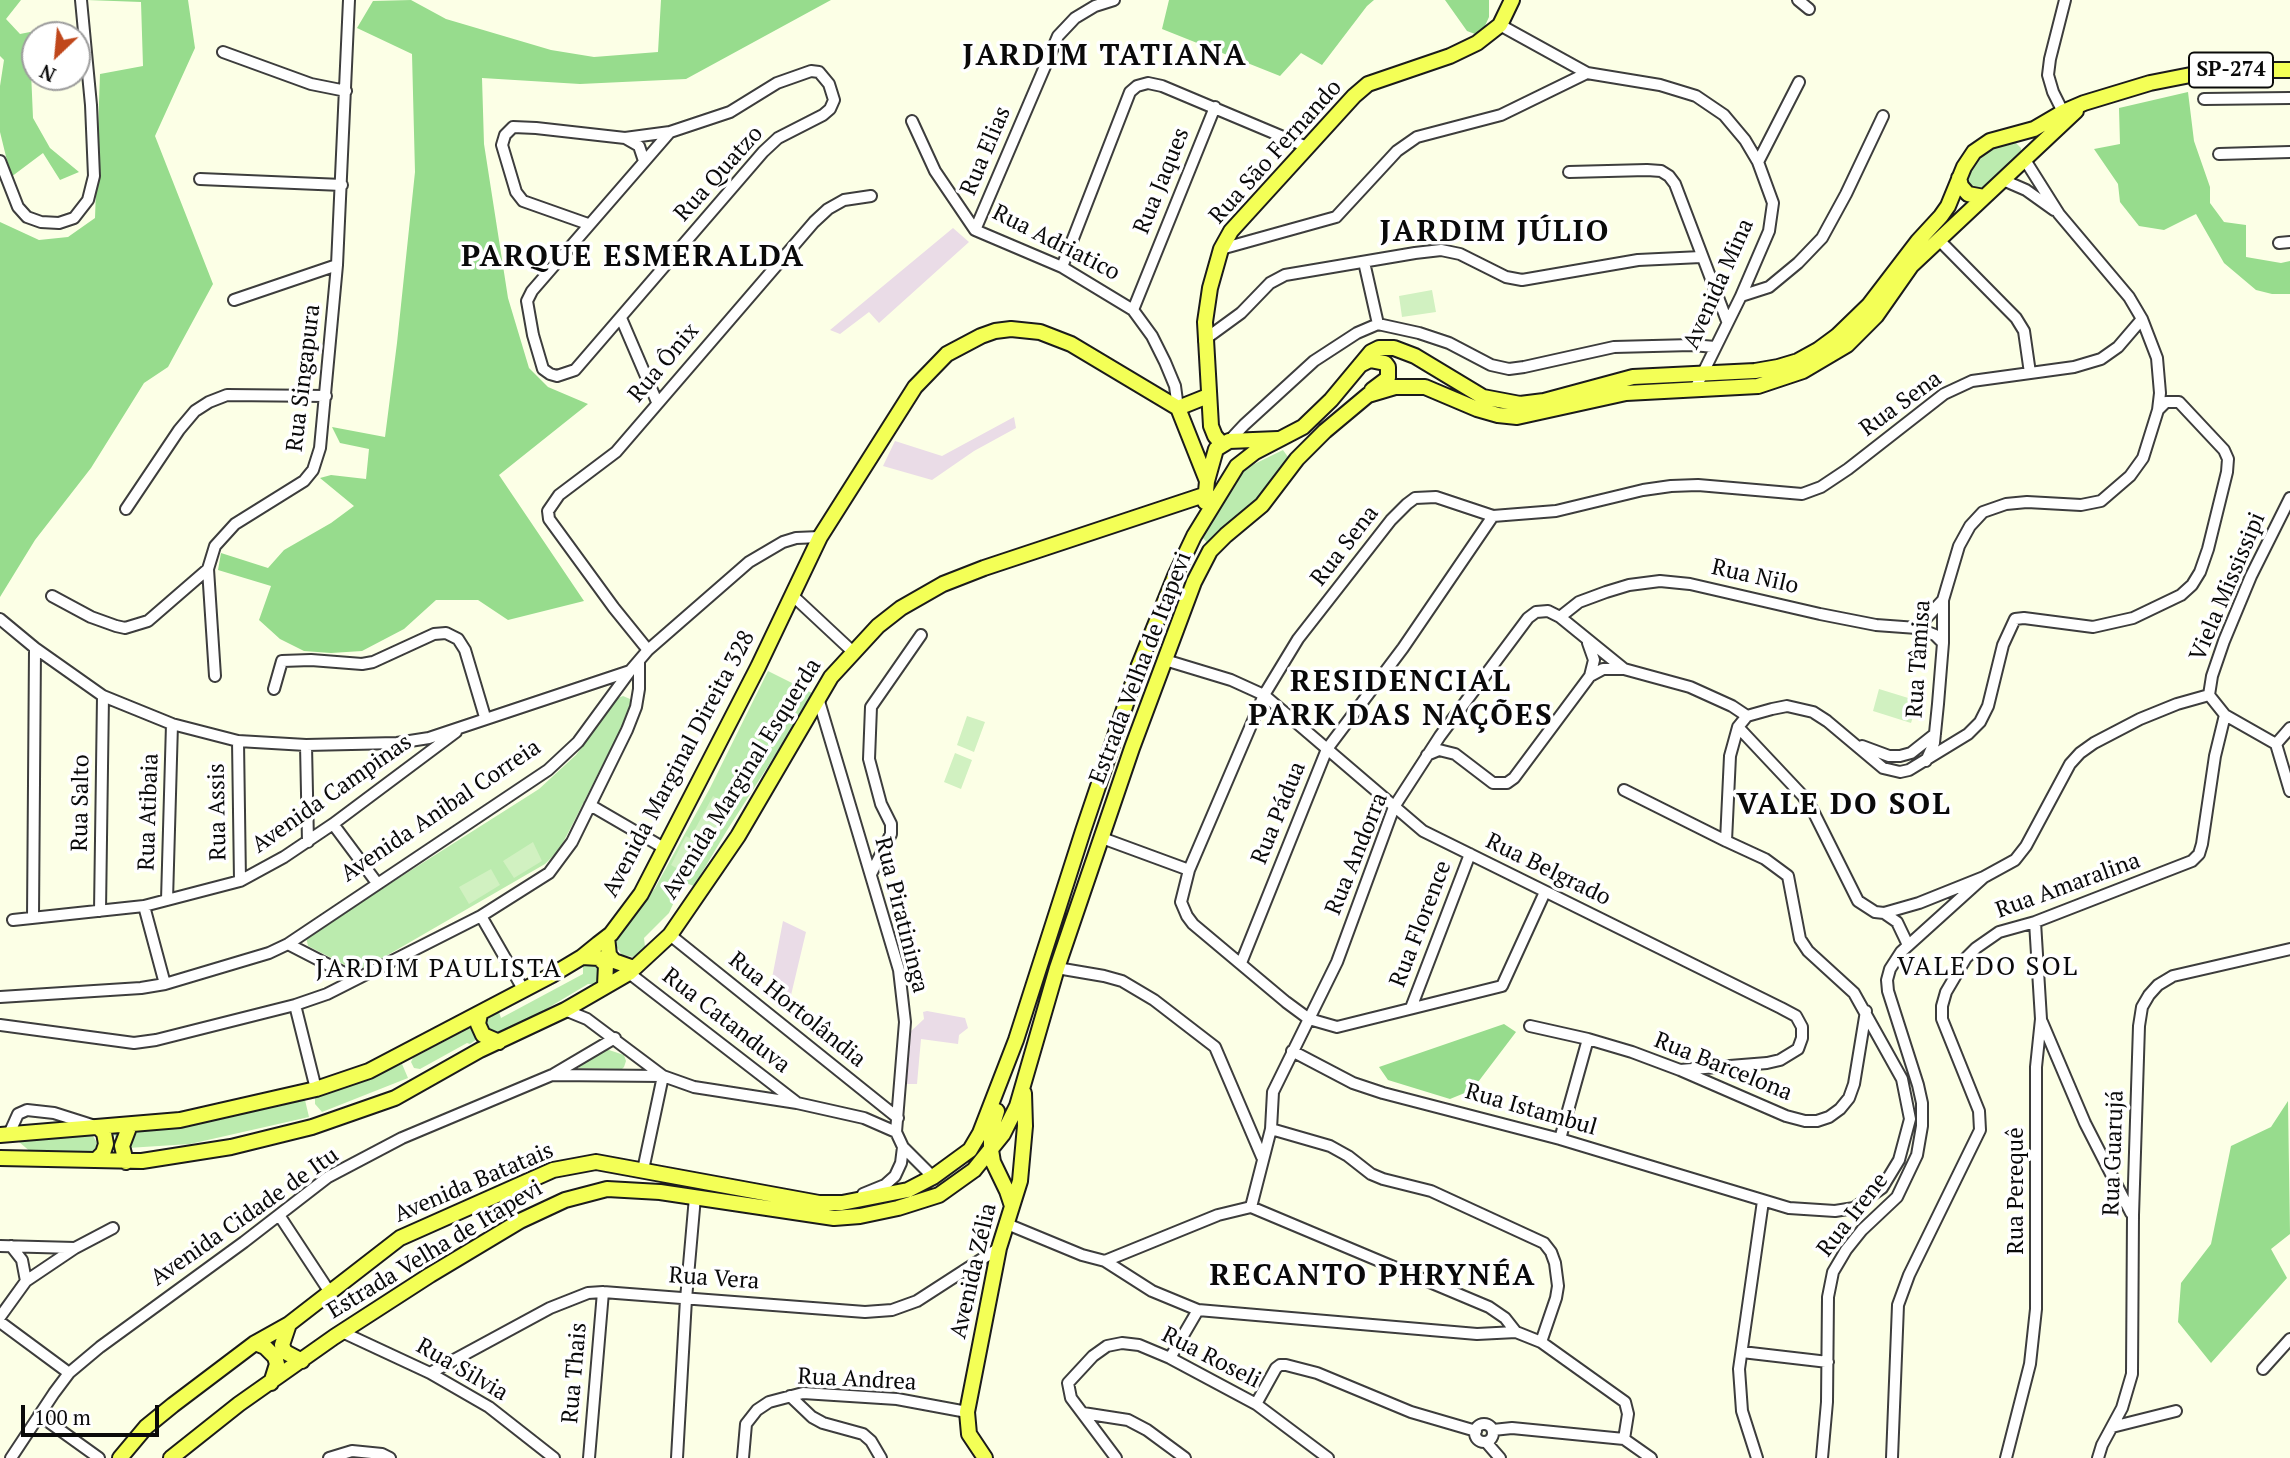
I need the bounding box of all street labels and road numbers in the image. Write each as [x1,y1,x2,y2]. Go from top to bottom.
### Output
road number: SP-274 [2189,52,2273,88]
street label: Rua São Fernando [1204,74,1348,230]
street label: Rua Elias [955,102,1017,200]
street label: Rua Quatzo [669,121,769,227]
street label: Rua Jaques [1128,124,1196,238]
street label: Rua Adriatico [988,199,1124,287]
street label: Avenida Mina [1678,215,1760,353]
street label: Rua Singapura [281,303,327,453]
street label: Rua Ônix [623,318,705,408]
street label: Rua Sena [1855,365,1947,443]
street label: Rua Sena [1305,500,1385,592]
street label: Viela Mississipi [2184,509,2272,665]
street label: Estrada Velha de Itapevi [1084,548,1198,788]
street label: Rua Nilo [1709,554,1801,600]
street label: Rua Tâmisa [1901,599,1937,719]
street label: Avenida Marginal Direita 328 [597,626,761,902]
street label: Avenida Marginal Esquerda [656,654,828,904]
street label: Avenida Campinas [247,729,417,859]
street label: Avenida Anibal Correia [336,734,546,888]
street label: Rua Atibaia [133,753,165,871]
street label: Rua Salto [66,754,96,852]
street label: Rua Pádua [1246,758,1312,868]
street label: Rua Assis [203,763,233,861]
street label: Rua Andorra [1320,789,1394,919]
street label: Rua Belgrado [1481,828,1615,912]
street label: Rua Piratininga [868,834,934,996]
street label: Rua Amaralina [1992,847,2144,925]
street label: Rua Florence [1384,857,1458,991]
street label: Rua Hortolândia [723,946,871,1074]
street label: Rua Catanduva [657,963,795,1079]
street label: Rua Barcelona [1650,1027,1796,1107]
street label: Rua Istambul [1462,1078,1600,1142]
street label: Rua Guarujá [2098,1090,2130,1216]
street label: Rua Perequê [2002,1127,2030,1255]
street label: Avenida Batatais [390,1137,558,1229]
street label: Avenida Cidade de Itu [146,1142,344,1292]
street label: Rua Irene [1812,1168,1894,1262]
street label: Estrada Velha de Itapevi [322,1175,548,1325]
street label: Avenida Zélia [945,1201,1003,1341]
street label: Rua Vera [668,1262,760,1296]
street label: Rua Thais [557,1321,593,1425]
street label: Rua Roseli [1157,1321,1265,1395]
street label: Rua Silvia [411,1333,513,1407]
street label: Rua Andrea [797,1363,917,1397]

